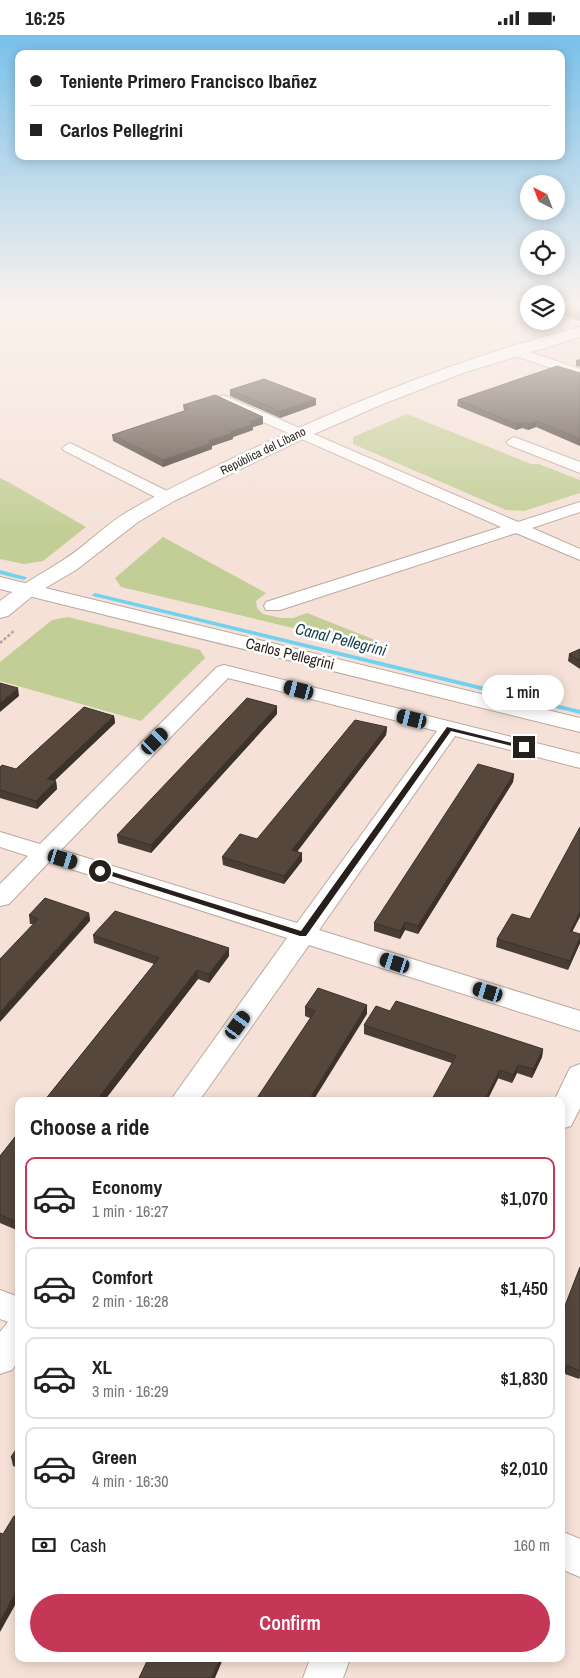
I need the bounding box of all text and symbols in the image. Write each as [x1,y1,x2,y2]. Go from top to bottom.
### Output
text: 16:25 [25,5,65,31]
text: Teniente Primero Francisco Ibañez [60,68,317,94]
text: Carlos Pellegrini [60,117,183,143]
north arrow [520,175,565,220]
map controls [520,175,565,330]
button: locate [520,230,565,275]
button: layers [520,285,565,330]
street label: República del Líbano [218,423,308,479]
water label: Canal Pellegrini [293,617,389,661]
street label: Carlos Pellegrini [243,632,337,675]
callout: 1 min [483,675,565,709]
car [282,679,315,701]
text: 1 min [506,681,540,703]
car [395,708,428,730]
car [139,725,170,757]
route end [513,736,535,758]
car [46,847,79,871]
route start [89,860,111,882]
car [378,951,411,975]
car [471,980,504,1004]
car [223,1008,252,1042]
text: Choose a ride [30,1112,149,1142]
text: Economy [92,1174,162,1200]
icon: car [32,1176,77,1221]
text: $1,070 [500,1185,548,1211]
text: 1 min · 16:27 [92,1200,169,1222]
text: Comfort [92,1264,153,1290]
icon: car [32,1266,77,1311]
text: $1,450 [500,1275,548,1301]
text: 2 min · 16:28 [92,1290,169,1312]
text: XL [92,1354,112,1380]
icon: car [32,1356,77,1401]
text: $1,830 [500,1365,548,1391]
text: 3 min · 16:29 [92,1380,169,1402]
text: Green [92,1444,137,1470]
icon: car [32,1446,77,1491]
text: $2,010 [500,1455,548,1481]
text: 4 min · 16:30 [92,1470,169,1492]
icon: cash [30,1531,58,1559]
text: Cash [70,1532,106,1558]
text: 160 m [514,1534,550,1556]
button: Confirm [30,1594,550,1652]

